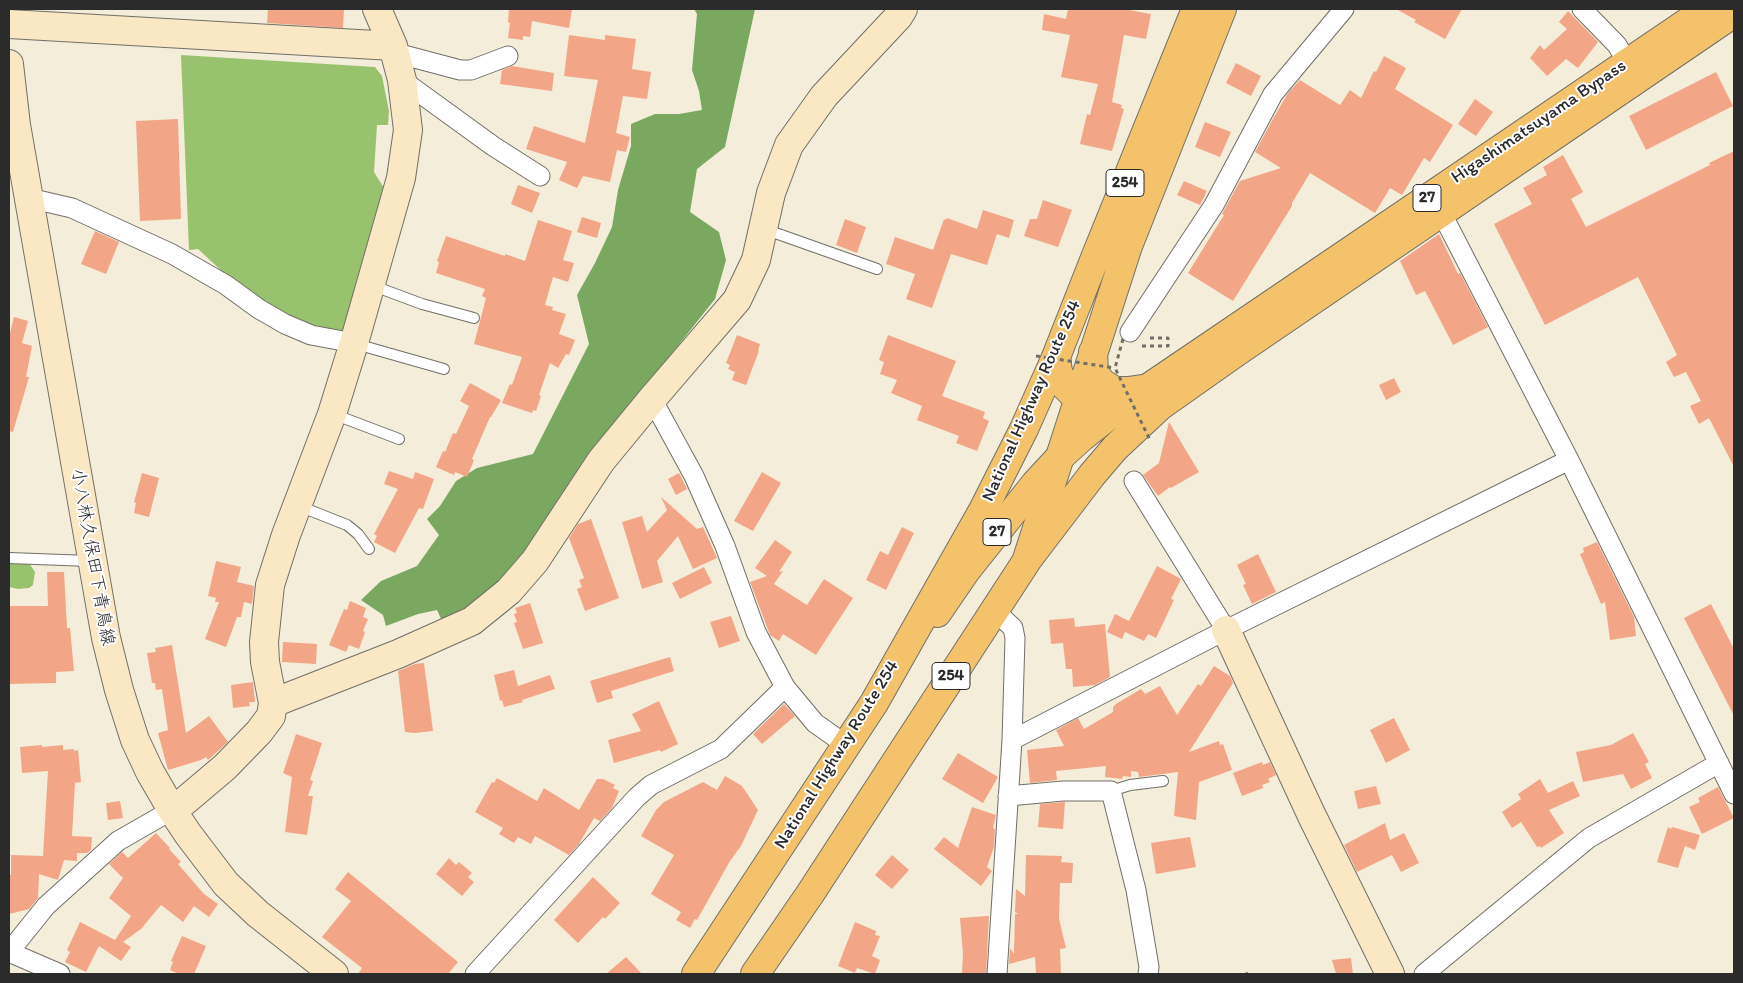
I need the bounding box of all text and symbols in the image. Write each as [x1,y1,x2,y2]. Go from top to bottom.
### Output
street label: Higashimatsuyama Bypass [1447,55,1631,189]
road number: 254 [1106,170,1144,197]
road number: 27 [1413,184,1441,212]
street label: National Highway Route 254 [978,297,1086,505]
street label: 小八林久保田下青鳥線 [66,466,118,648]
road number: 27 [983,518,1011,546]
street label: National Highway Route 254 [770,657,904,853]
road number: 254 [932,662,970,689]

